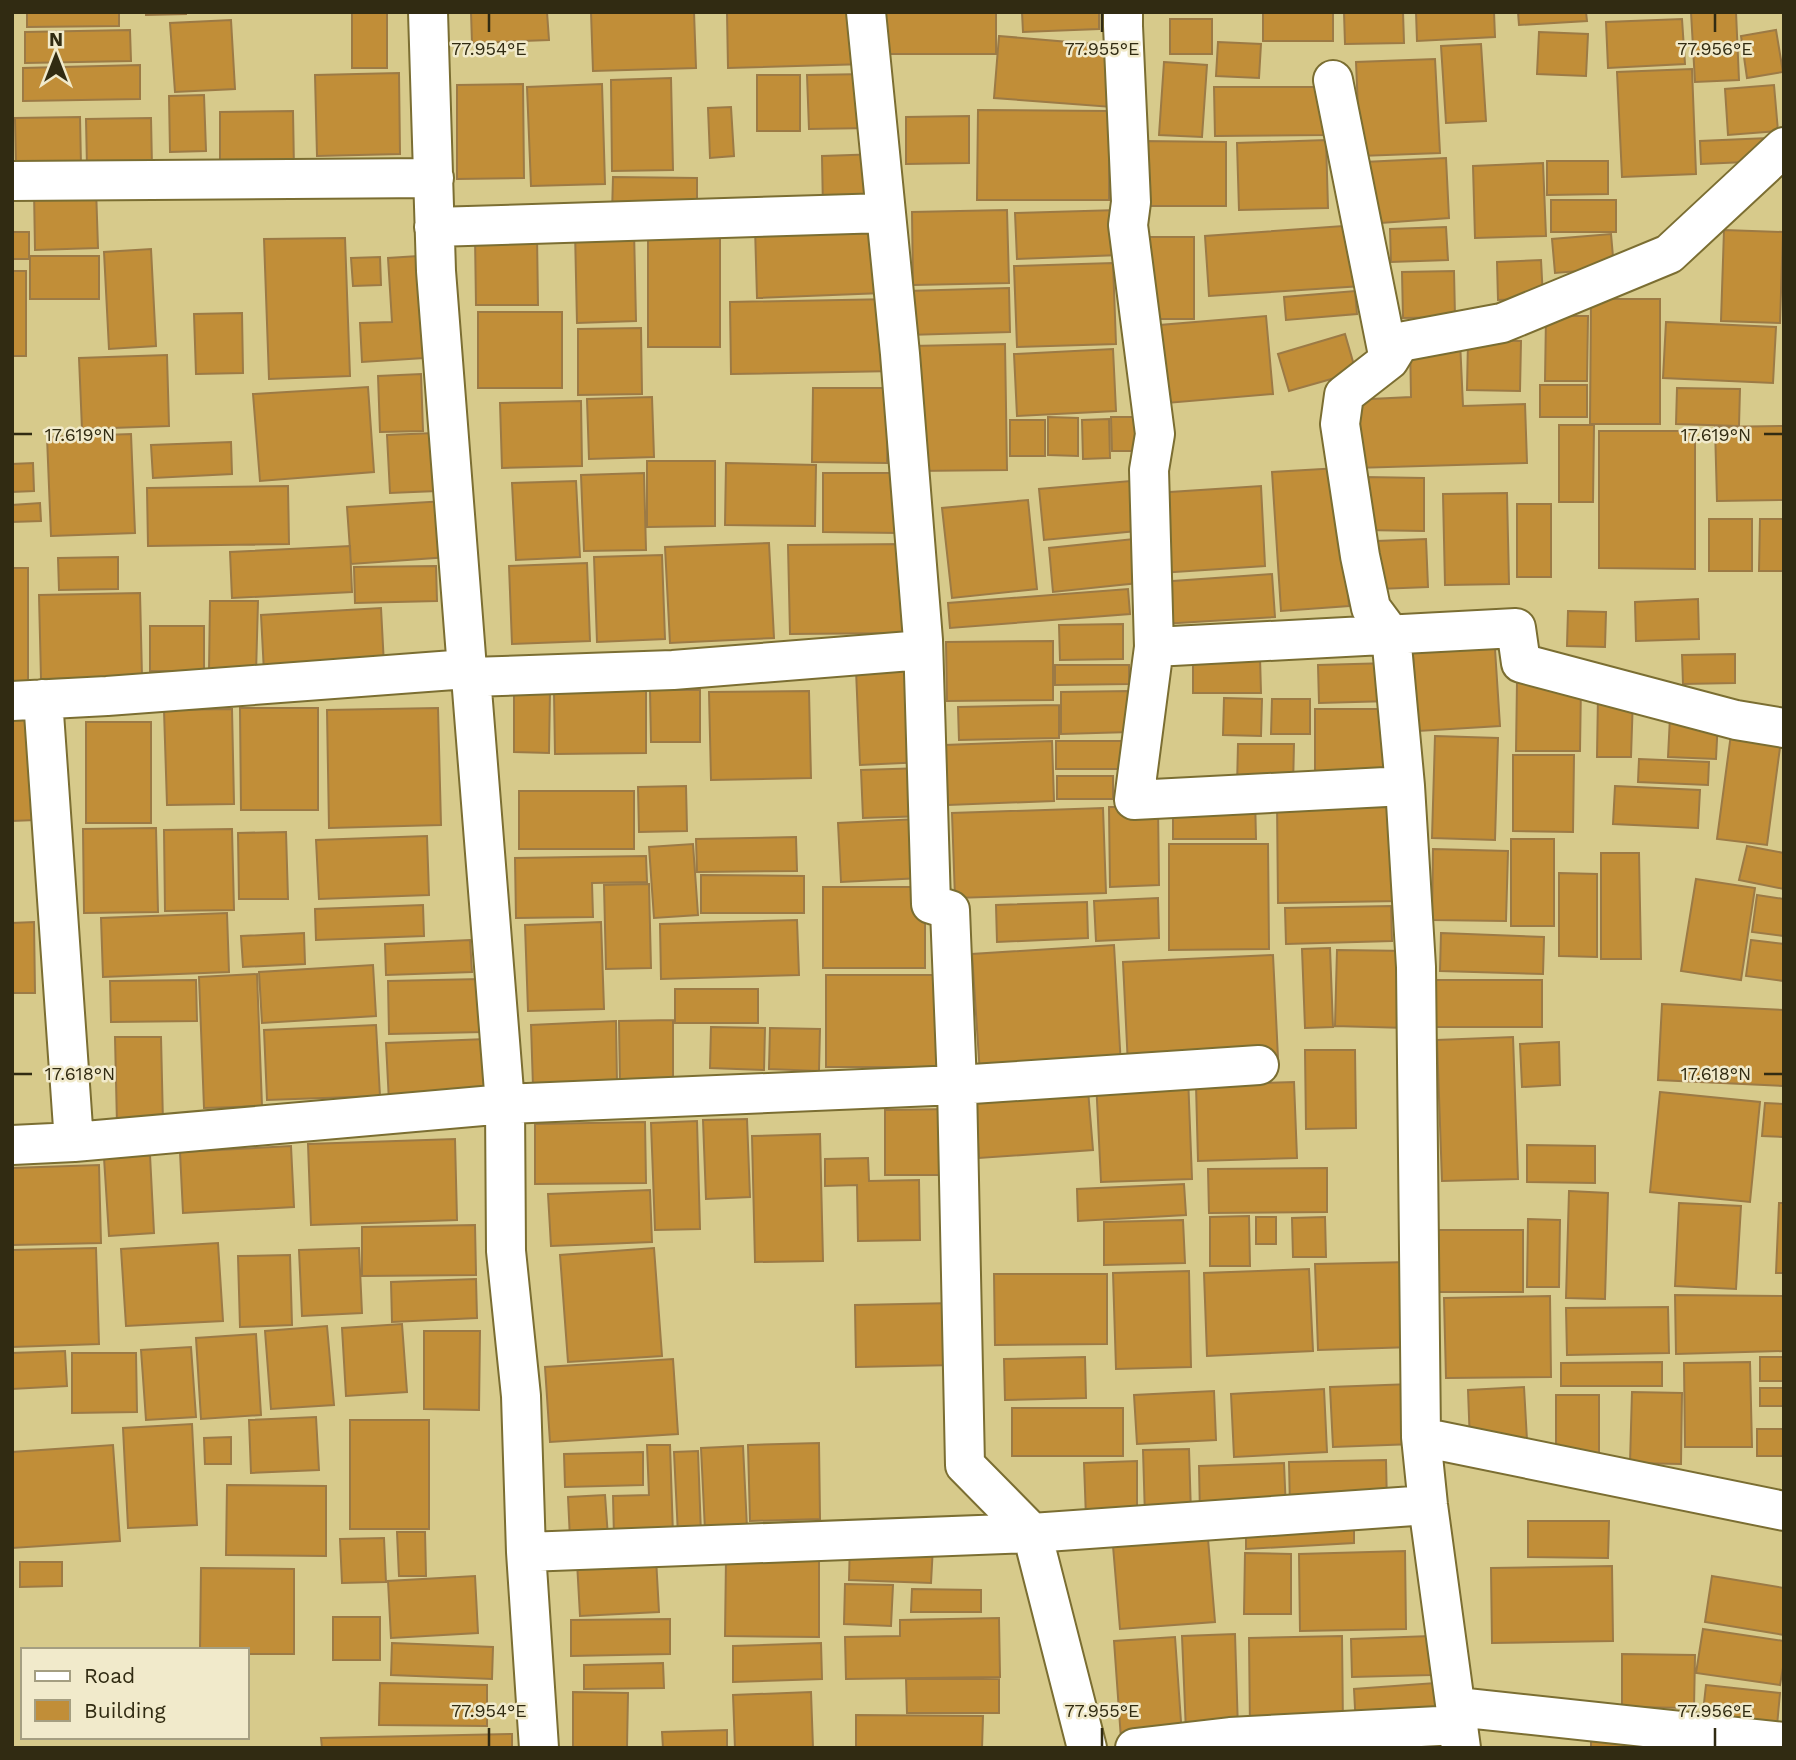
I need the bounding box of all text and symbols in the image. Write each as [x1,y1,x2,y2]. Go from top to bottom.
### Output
north arrow [21,21,91,91]
text: N [49,28,63,51]
text: 77.954°E [451,38,527,59]
text: 77.955°E [1064,38,1140,59]
text: 77.956°E [1677,38,1753,59]
text: 17.619°N [45,424,115,445]
text: 17.619°N [1681,424,1751,445]
text: 17.618°N [45,1063,115,1084]
text: 17.618°N [1681,1063,1751,1084]
legend [21,1648,248,1739]
text: Road [84,1663,135,1688]
text: Building [84,1698,166,1723]
text: 77.954°E [451,1700,527,1721]
text: 77.955°E [1064,1700,1140,1721]
text: 77.956°E [1677,1700,1753,1721]

